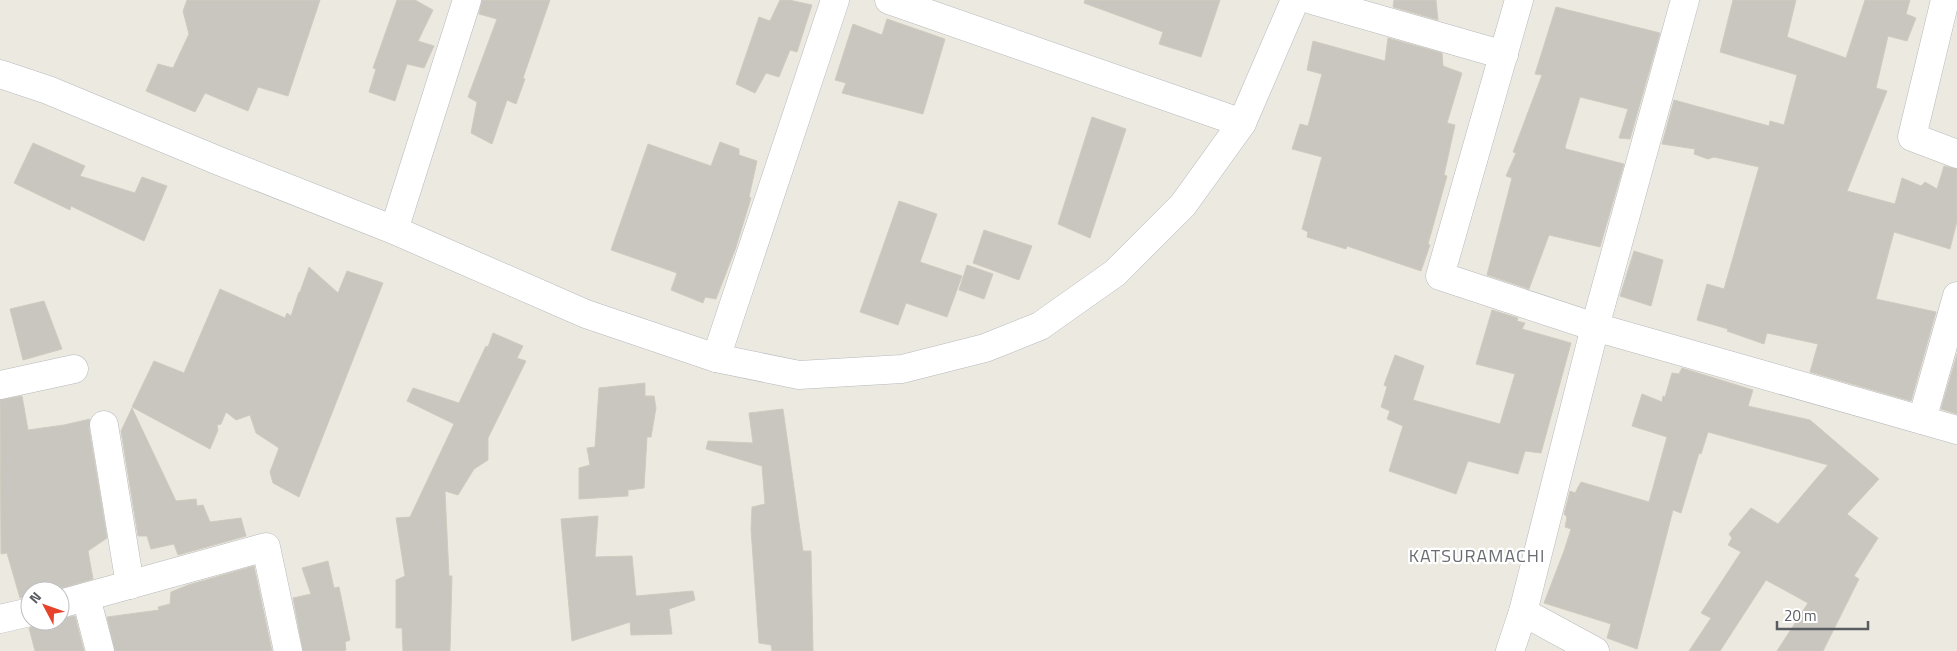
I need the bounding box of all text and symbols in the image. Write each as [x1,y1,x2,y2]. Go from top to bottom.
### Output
district label: KATSURAMACHI [1409,542,1545,569]
north arrow [20,581,70,631]
text: N [24,587,46,608]
scale bar [1777,598,1868,630]
text: 20 m [1784,604,1817,627]

